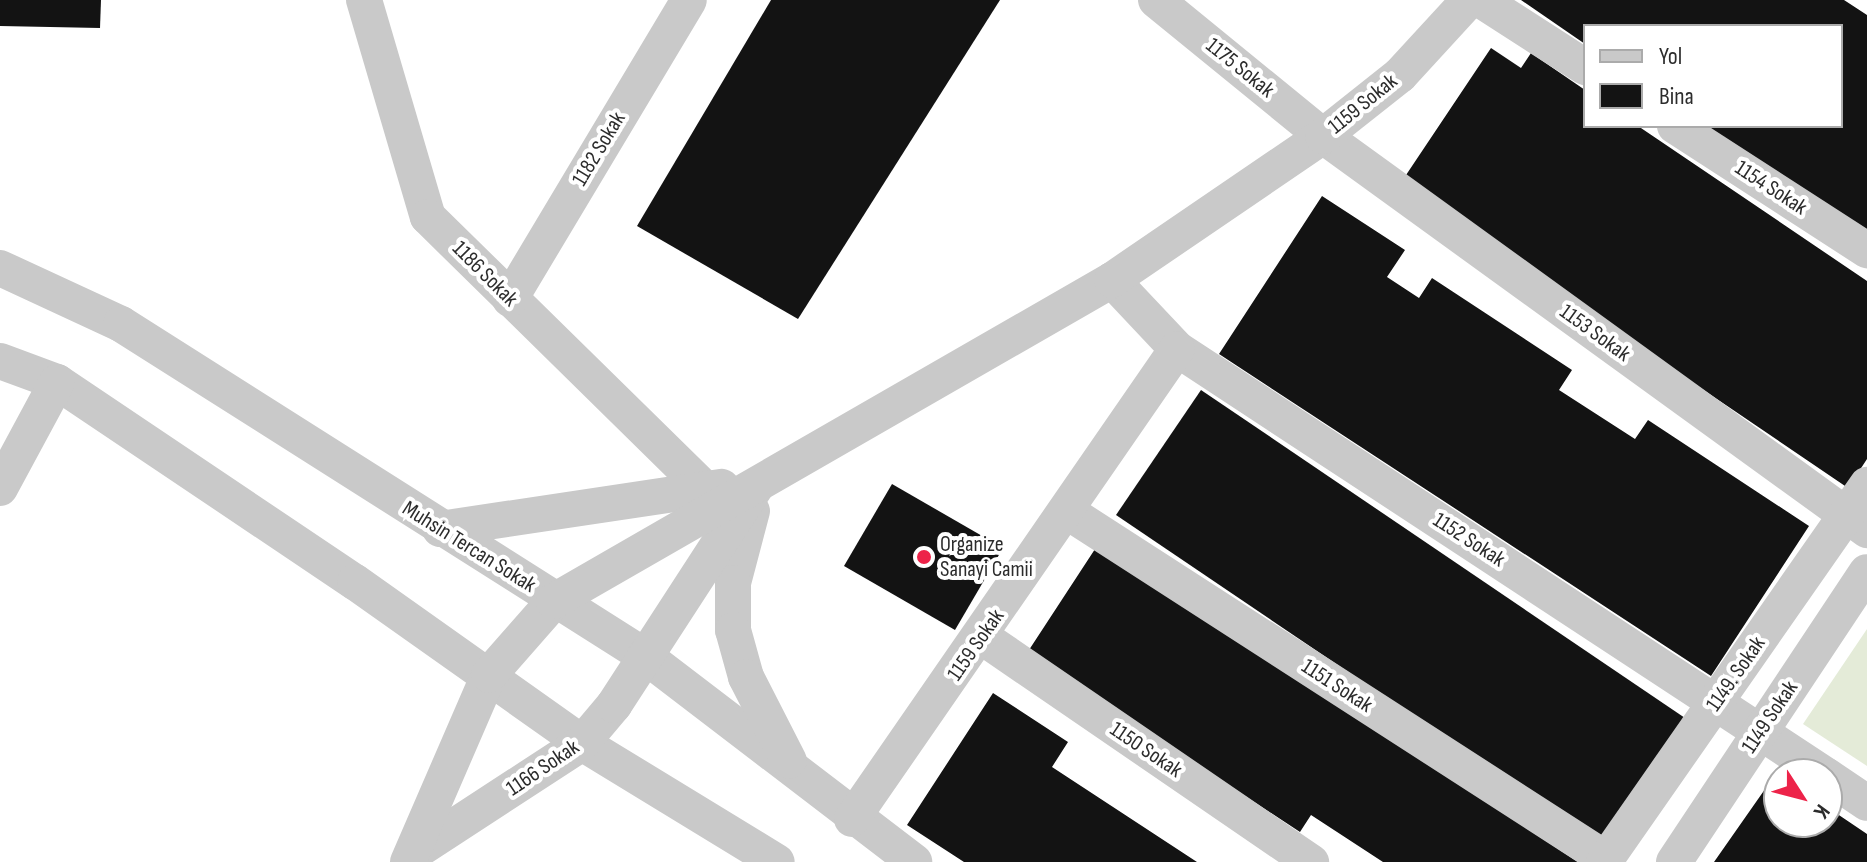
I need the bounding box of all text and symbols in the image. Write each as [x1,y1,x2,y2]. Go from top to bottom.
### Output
legend [1583,24,1843,128]
street label: 1175 Sokak [1200,32,1280,104]
text: Yol [1659,42,1682,71]
street label: 1159 Sokak [1323,68,1403,140]
text: Bina [1659,82,1694,111]
street label: 1182 Sokak [567,107,631,191]
street label: 1154 Sokak [1730,155,1812,221]
street label: 1186 Sokak [447,236,523,312]
street label: 1153 Sokak [1555,299,1635,367]
street label: Muhsin Tercan Sokak [397,495,541,599]
street label: 1152 Sokak [1428,507,1510,573]
place label: Organize Sanayi Camii [940,531,1033,582]
marker: Organize Sanayi Camii [915,548,933,566]
street label: 1159 Sokak [942,604,1010,686]
street label: 1149. Sokak [1701,631,1771,717]
street label: 1151 Sokak [1297,653,1377,719]
street label: 1149 Sokak [1736,676,1804,758]
street label: 1150 Sokak [1105,716,1187,784]
street label: 1166 Sokak [502,734,584,802]
north arrow [1763,758,1843,838]
text: K [1807,799,1835,824]

